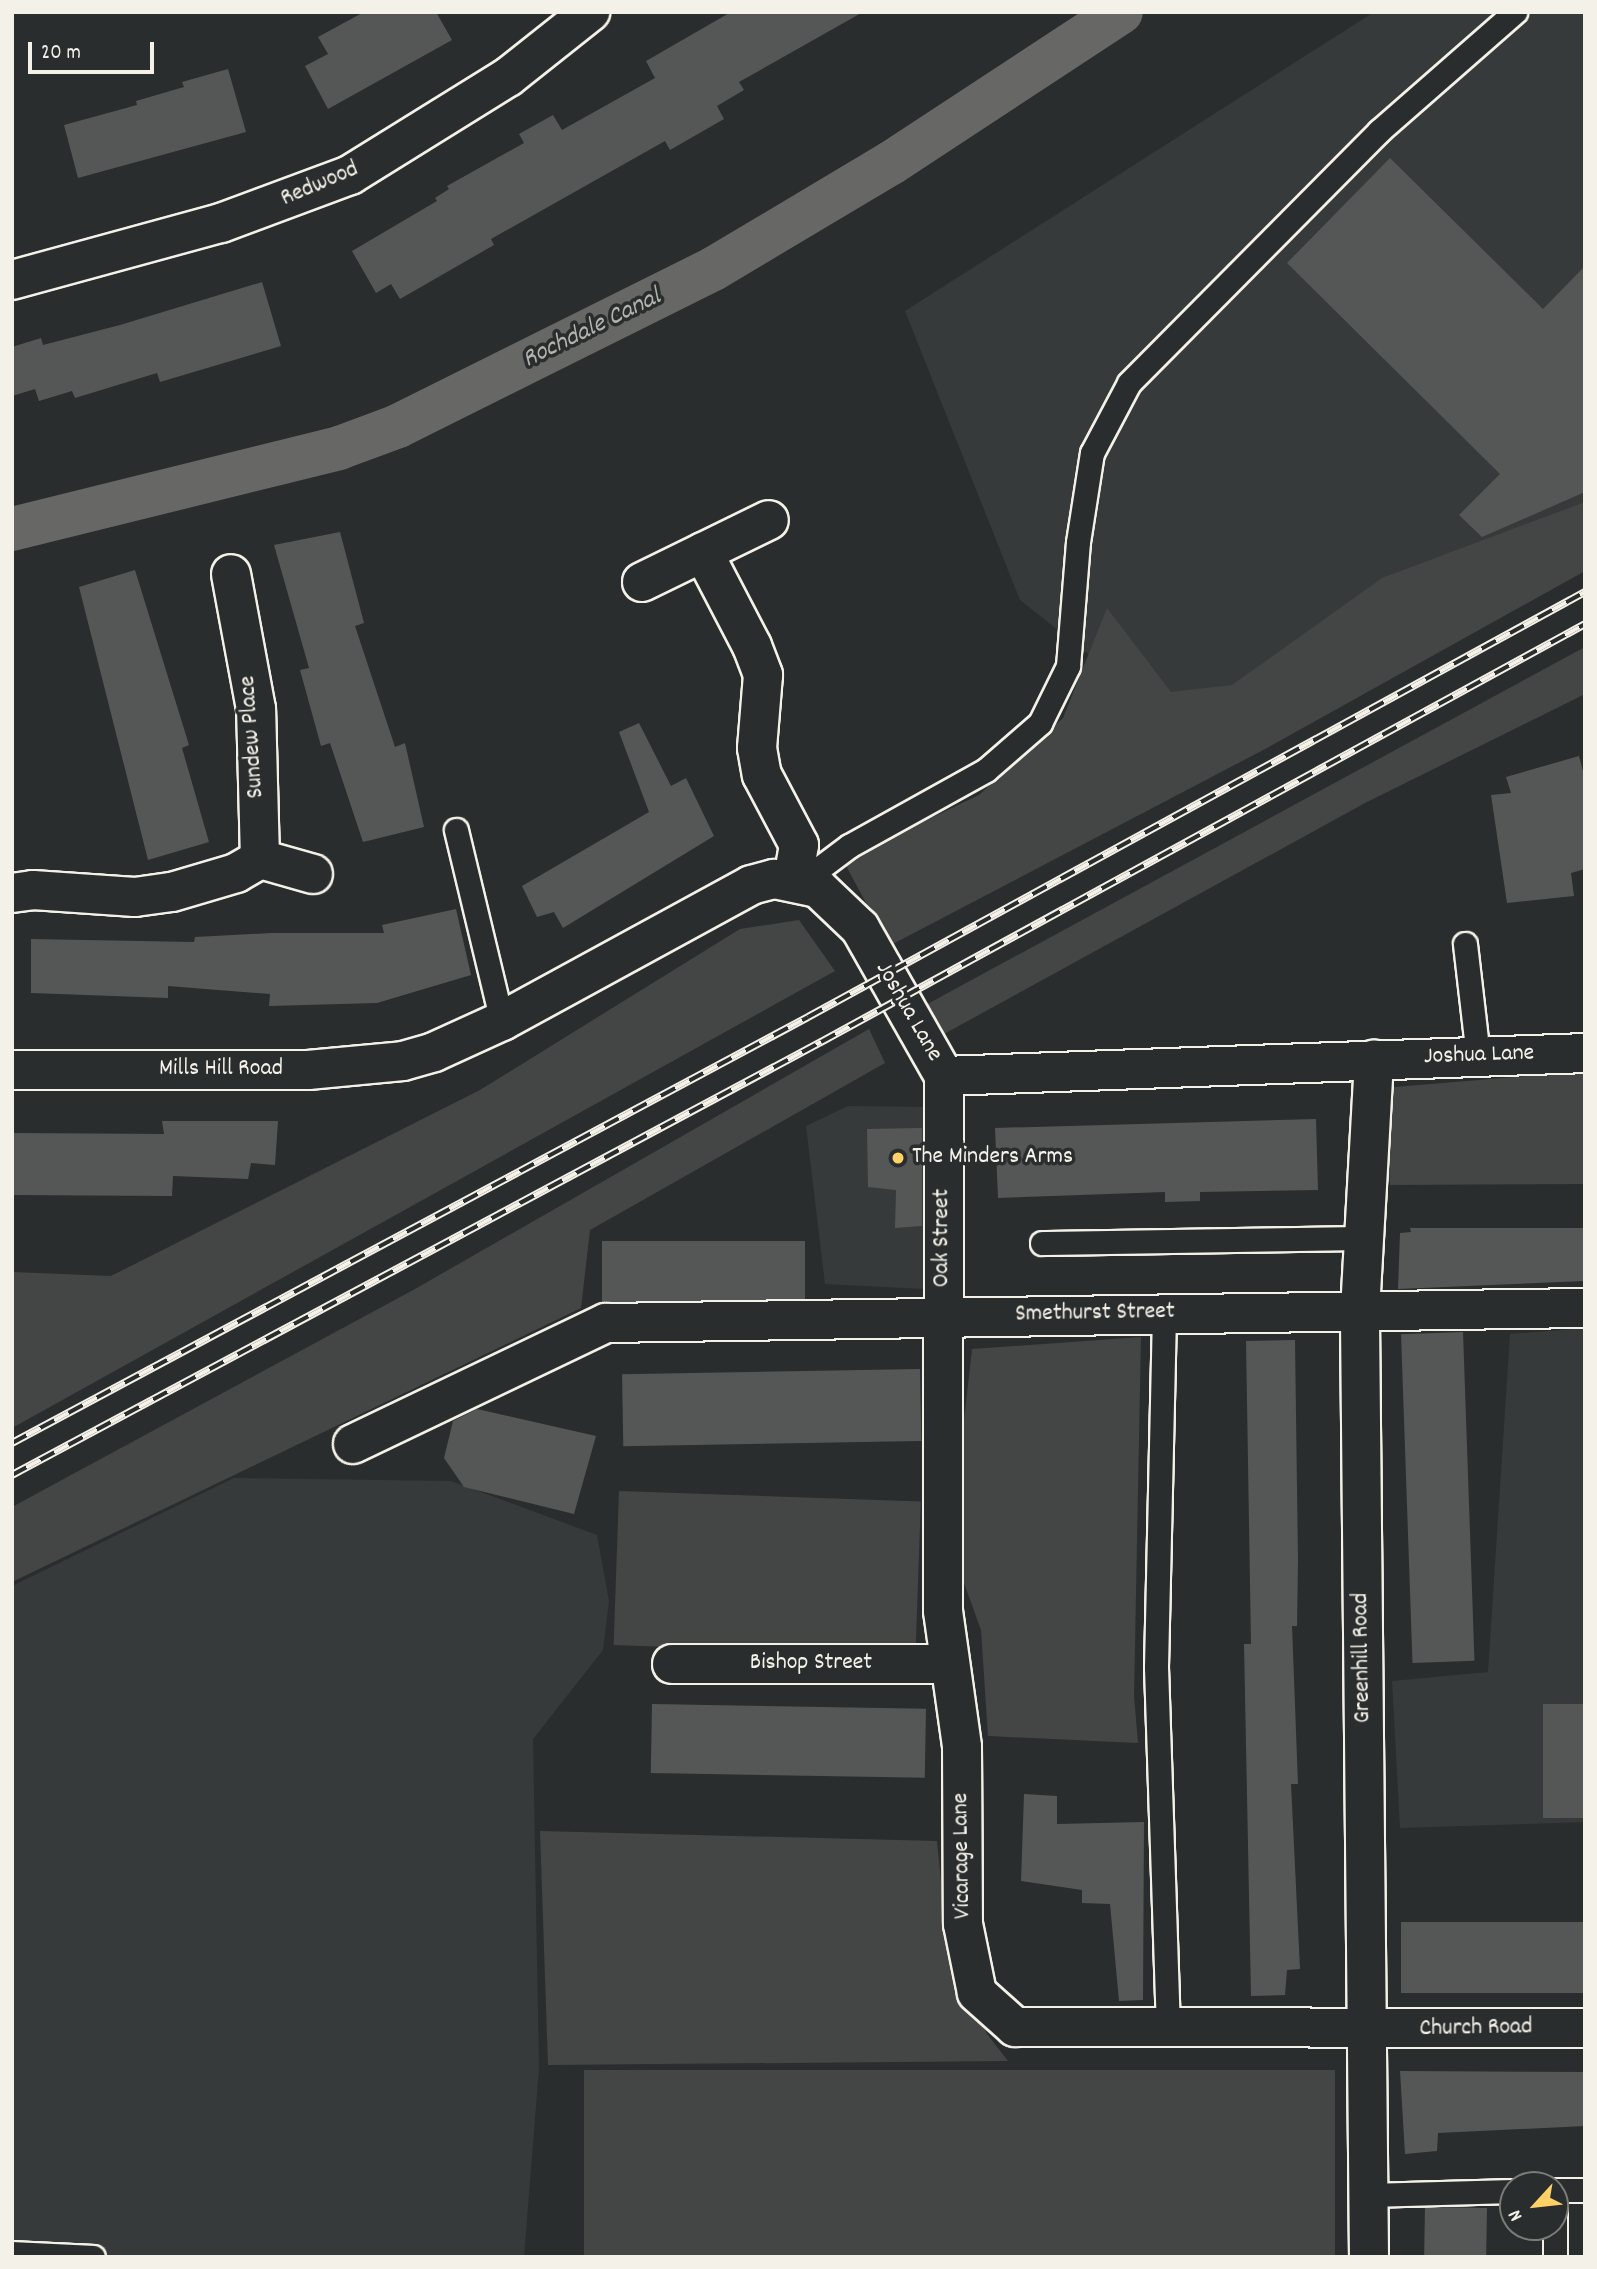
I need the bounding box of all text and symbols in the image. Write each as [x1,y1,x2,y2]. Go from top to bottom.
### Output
scale bar [32,28,158,72]
text: 20 m [41,39,81,69]
street label: Redwood [277,156,363,214]
water label: Rochdale Canal [518,282,666,376]
street label: Sundew Place [234,675,272,799]
street label: Joshua Lane [868,957,948,1067]
street label: Joshua Lane [1423,1040,1535,1072]
street label: Mills Hill Road [159,1056,283,1084]
place label: The Minders Arms [912,1144,1073,1172]
marker: The Minders Arms [890,1150,906,1166]
street label: Oak Street [929,1189,957,1287]
street label: Smethurst Street [1015,1298,1175,1330]
street label: Greenhill Road [1347,1593,1379,1723]
street label: Bishop Street [750,1650,872,1678]
street label: Vicarage Lane [948,1793,978,1919]
street label: Church Road [1419,2014,1533,2044]
north arrow [1499,2171,1569,2241]
text: N [1502,2205,1531,2225]

